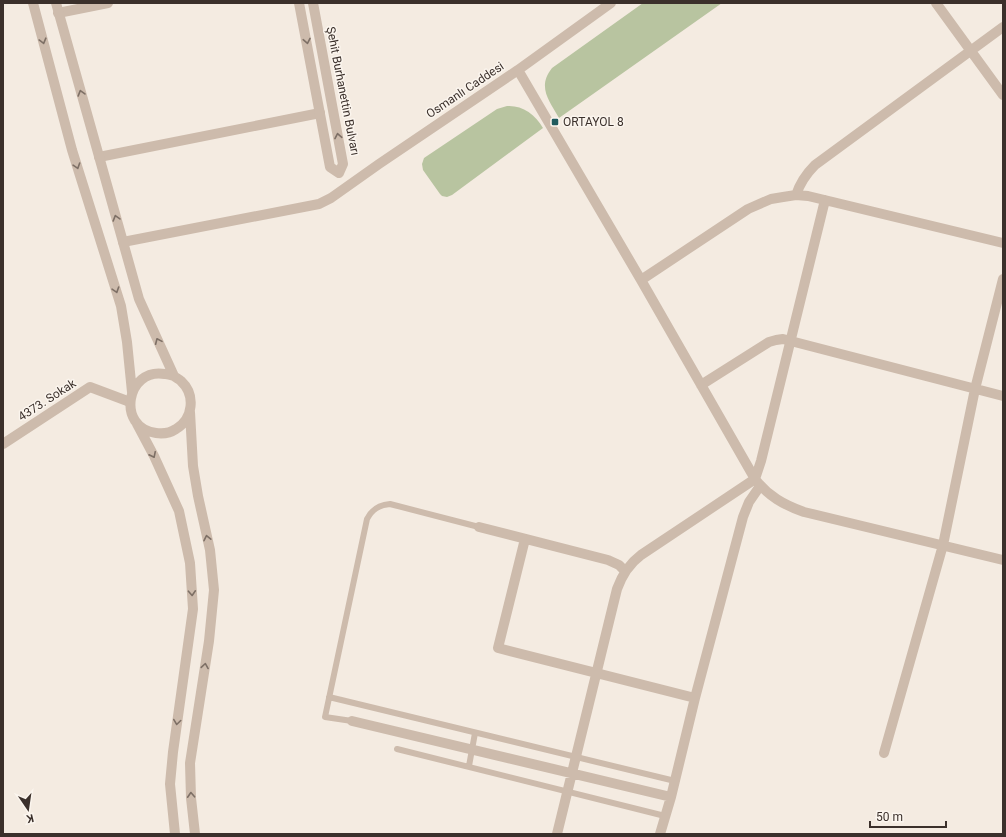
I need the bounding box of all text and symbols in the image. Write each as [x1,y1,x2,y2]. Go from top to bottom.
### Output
street label: Şehit Burhanettin Bulvarı [324,25,362,157]
one-way arrow [38,37,47,44]
one-way arrow [302,38,310,44]
street label: Osmanlı Caddesi [424,59,506,121]
one-way arrow [77,89,86,96]
place label: ORTAYOL 8 [563,115,624,129]
marker: ORTAYOL 8 [550,117,560,127]
one-way arrow [334,133,343,139]
one-way arrow [72,163,81,170]
one-way arrow [112,214,121,221]
one-way arrow [111,287,120,294]
one-way arrow [155,337,163,345]
street label: 4373. Sokak [16,376,79,424]
one-way arrow [148,451,156,459]
one-way arrow [203,534,211,541]
one-way arrow [188,590,196,596]
one-way arrow [200,663,209,669]
one-way arrow [173,718,182,725]
north arrow [8,789,48,829]
one-way arrow [187,792,196,798]
scale bar [870,803,946,829]
text: 50 m [876,810,903,824]
text: K [24,811,35,826]

